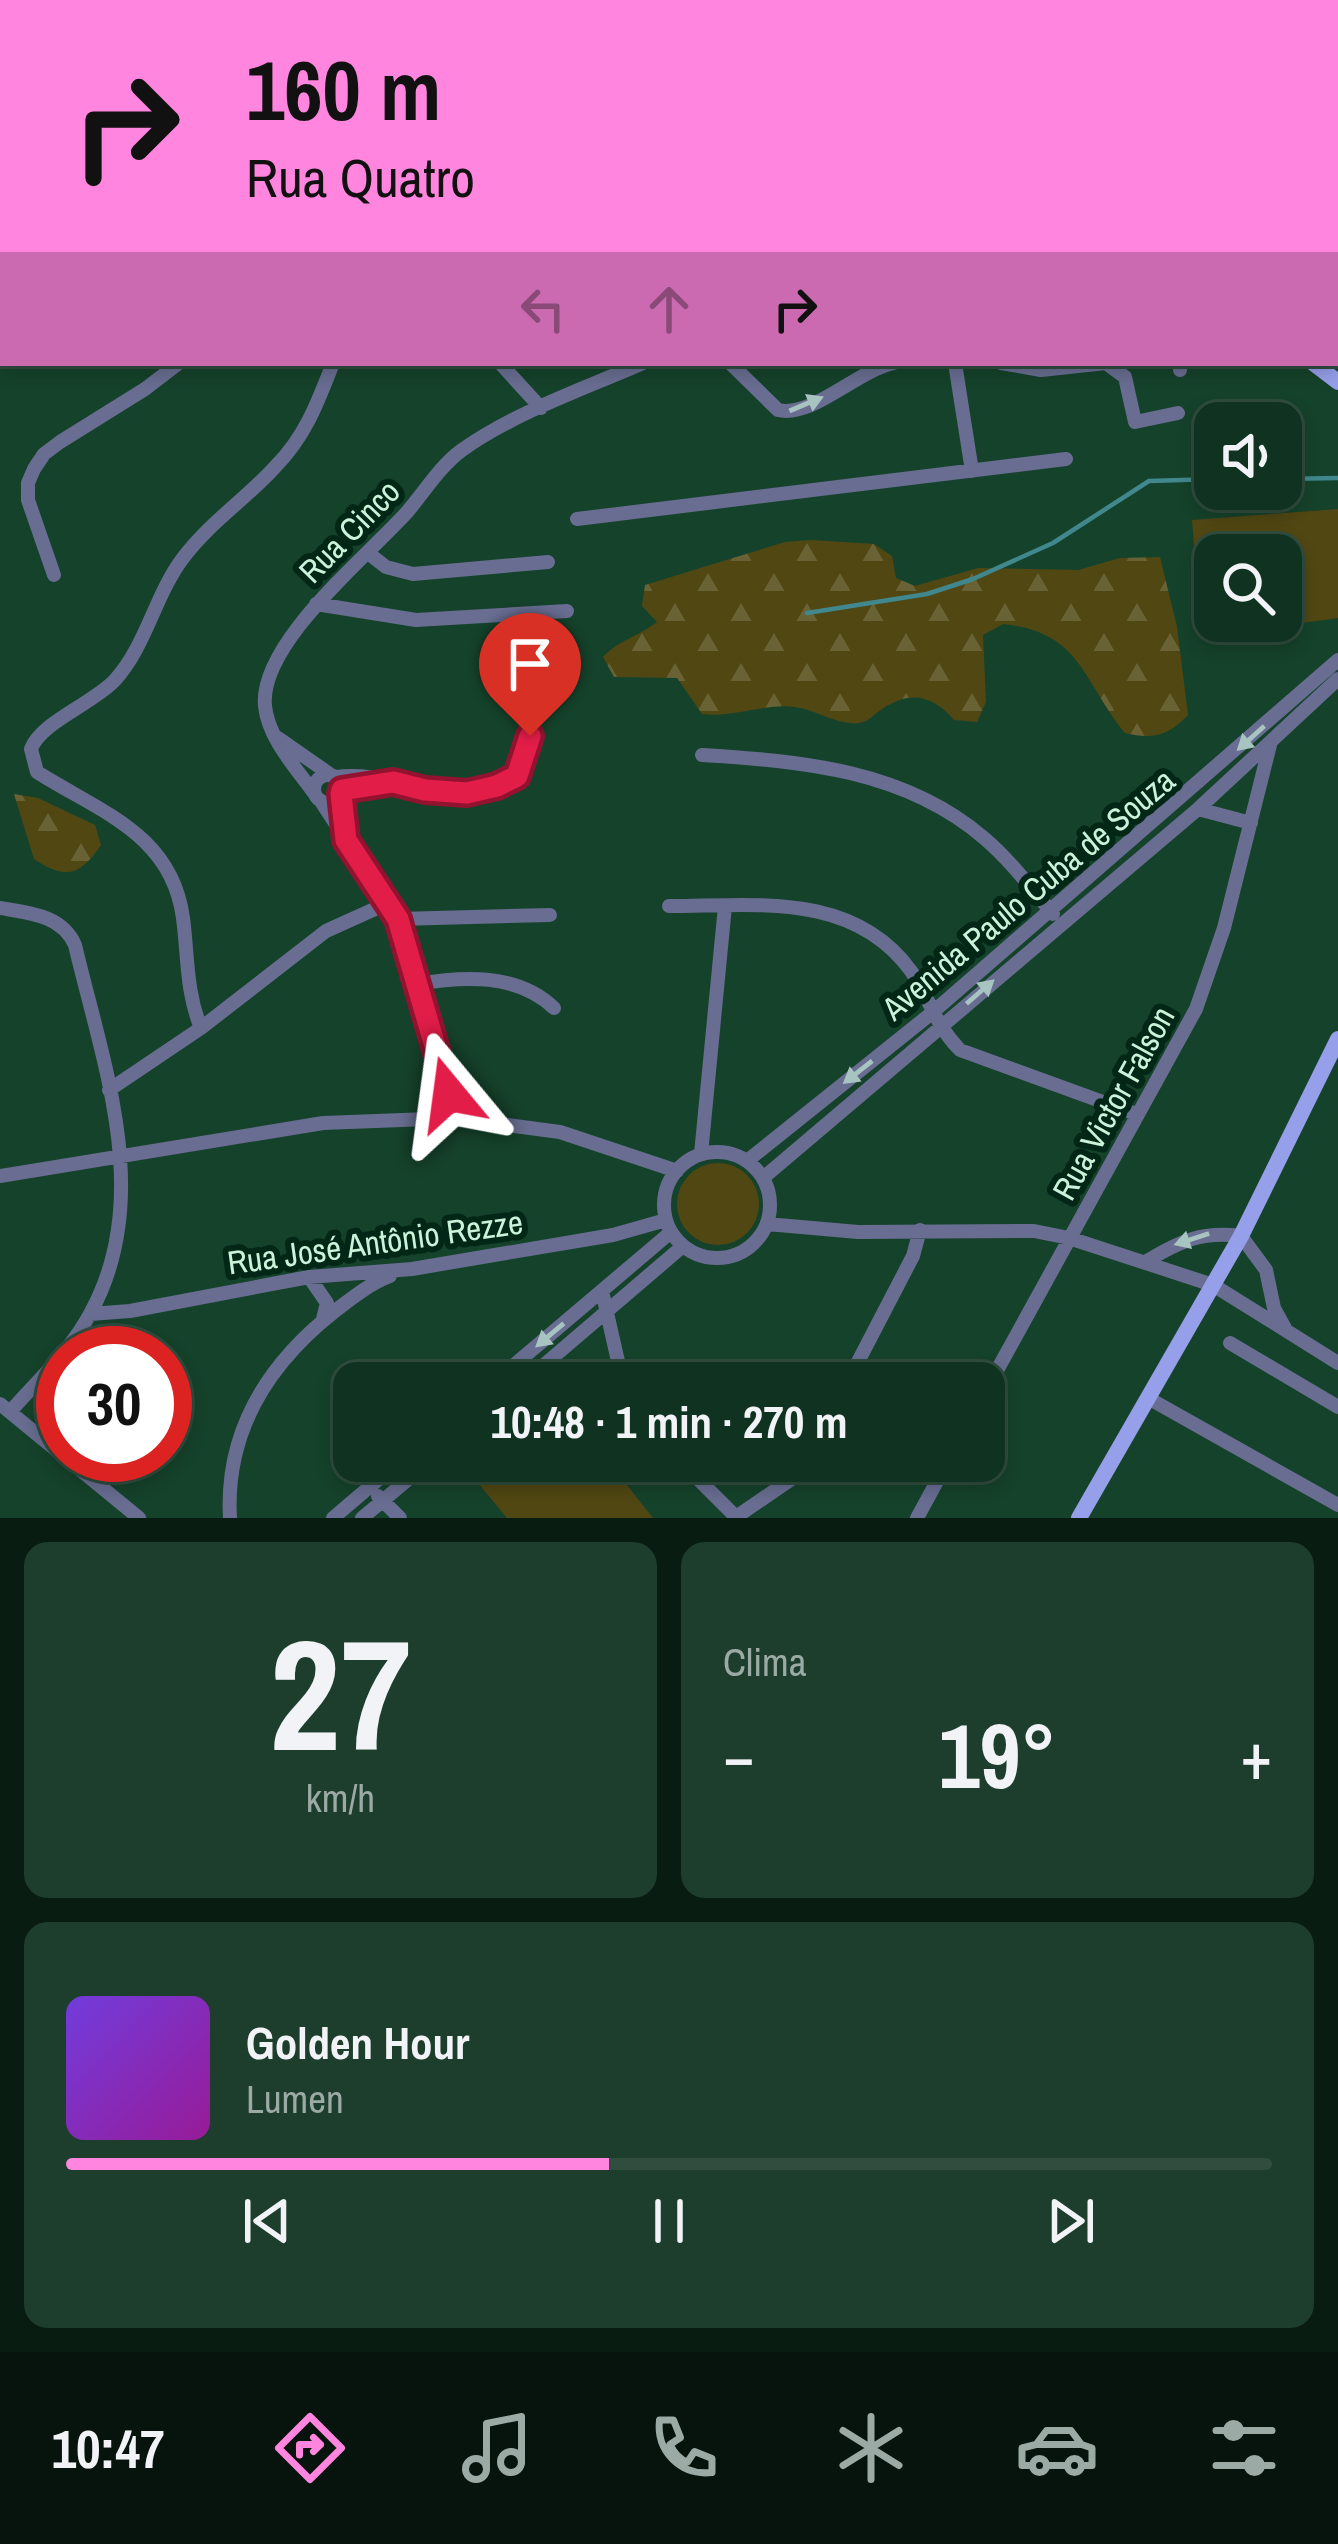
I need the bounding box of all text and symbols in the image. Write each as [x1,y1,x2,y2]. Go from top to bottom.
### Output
text: 160 m [246,33,441,146]
icon: right [48,48,204,204]
text: Rua Quatro [246,141,475,214]
icon: left [510,276,576,342]
icon: ahead [636,276,702,342]
icon: right [762,276,828,342]
one-way arrow [788,394,824,413]
map controls [1194,402,1302,642]
button: sound [1194,402,1302,510]
street label: Rua Cinco [289,470,409,592]
button: search [1194,534,1302,642]
pin [479,613,581,736]
icon: arrive [497,631,563,697]
one-way arrow [1236,724,1266,751]
street label: Avenida Paulo Cuba de Souza [872,758,1184,1030]
one-way arrow [965,980,995,1006]
street label: Rua Victor Falson [1042,998,1184,1208]
position arrow [386,1031,512,1157]
one-way arrow [843,1059,874,1084]
street label: Rua José Antônio Rezze [224,1199,526,1285]
one-way arrow [1173,1231,1210,1250]
one-way arrow [535,1321,565,1347]
speed limit sign: 30 [36,1326,192,1482]
text: 10:48 · 1 min · 270 m [491,1391,847,1452]
text: 27 [269,1589,412,1799]
text: Clima [723,1636,807,1688]
text: 19° [938,1695,1057,1816]
text: − [723,1711,755,1800]
text: + [1240,1711,1272,1800]
text: km/h [306,1772,375,1824]
text: Golden Hour [246,2012,469,2073]
text: Lumen [246,2073,344,2125]
icon: previous [234,2188,300,2254]
icon: pause [636,2188,702,2254]
icon: next [1038,2188,1104,2254]
icon: directions [268,2406,352,2490]
icon: music [455,2406,539,2490]
icon: phone [642,2406,726,2490]
icon: climate [829,2406,913,2490]
icon: car [1015,2406,1099,2490]
icon: filters [1202,2406,1286,2490]
text: 10:47 [51,2412,165,2485]

